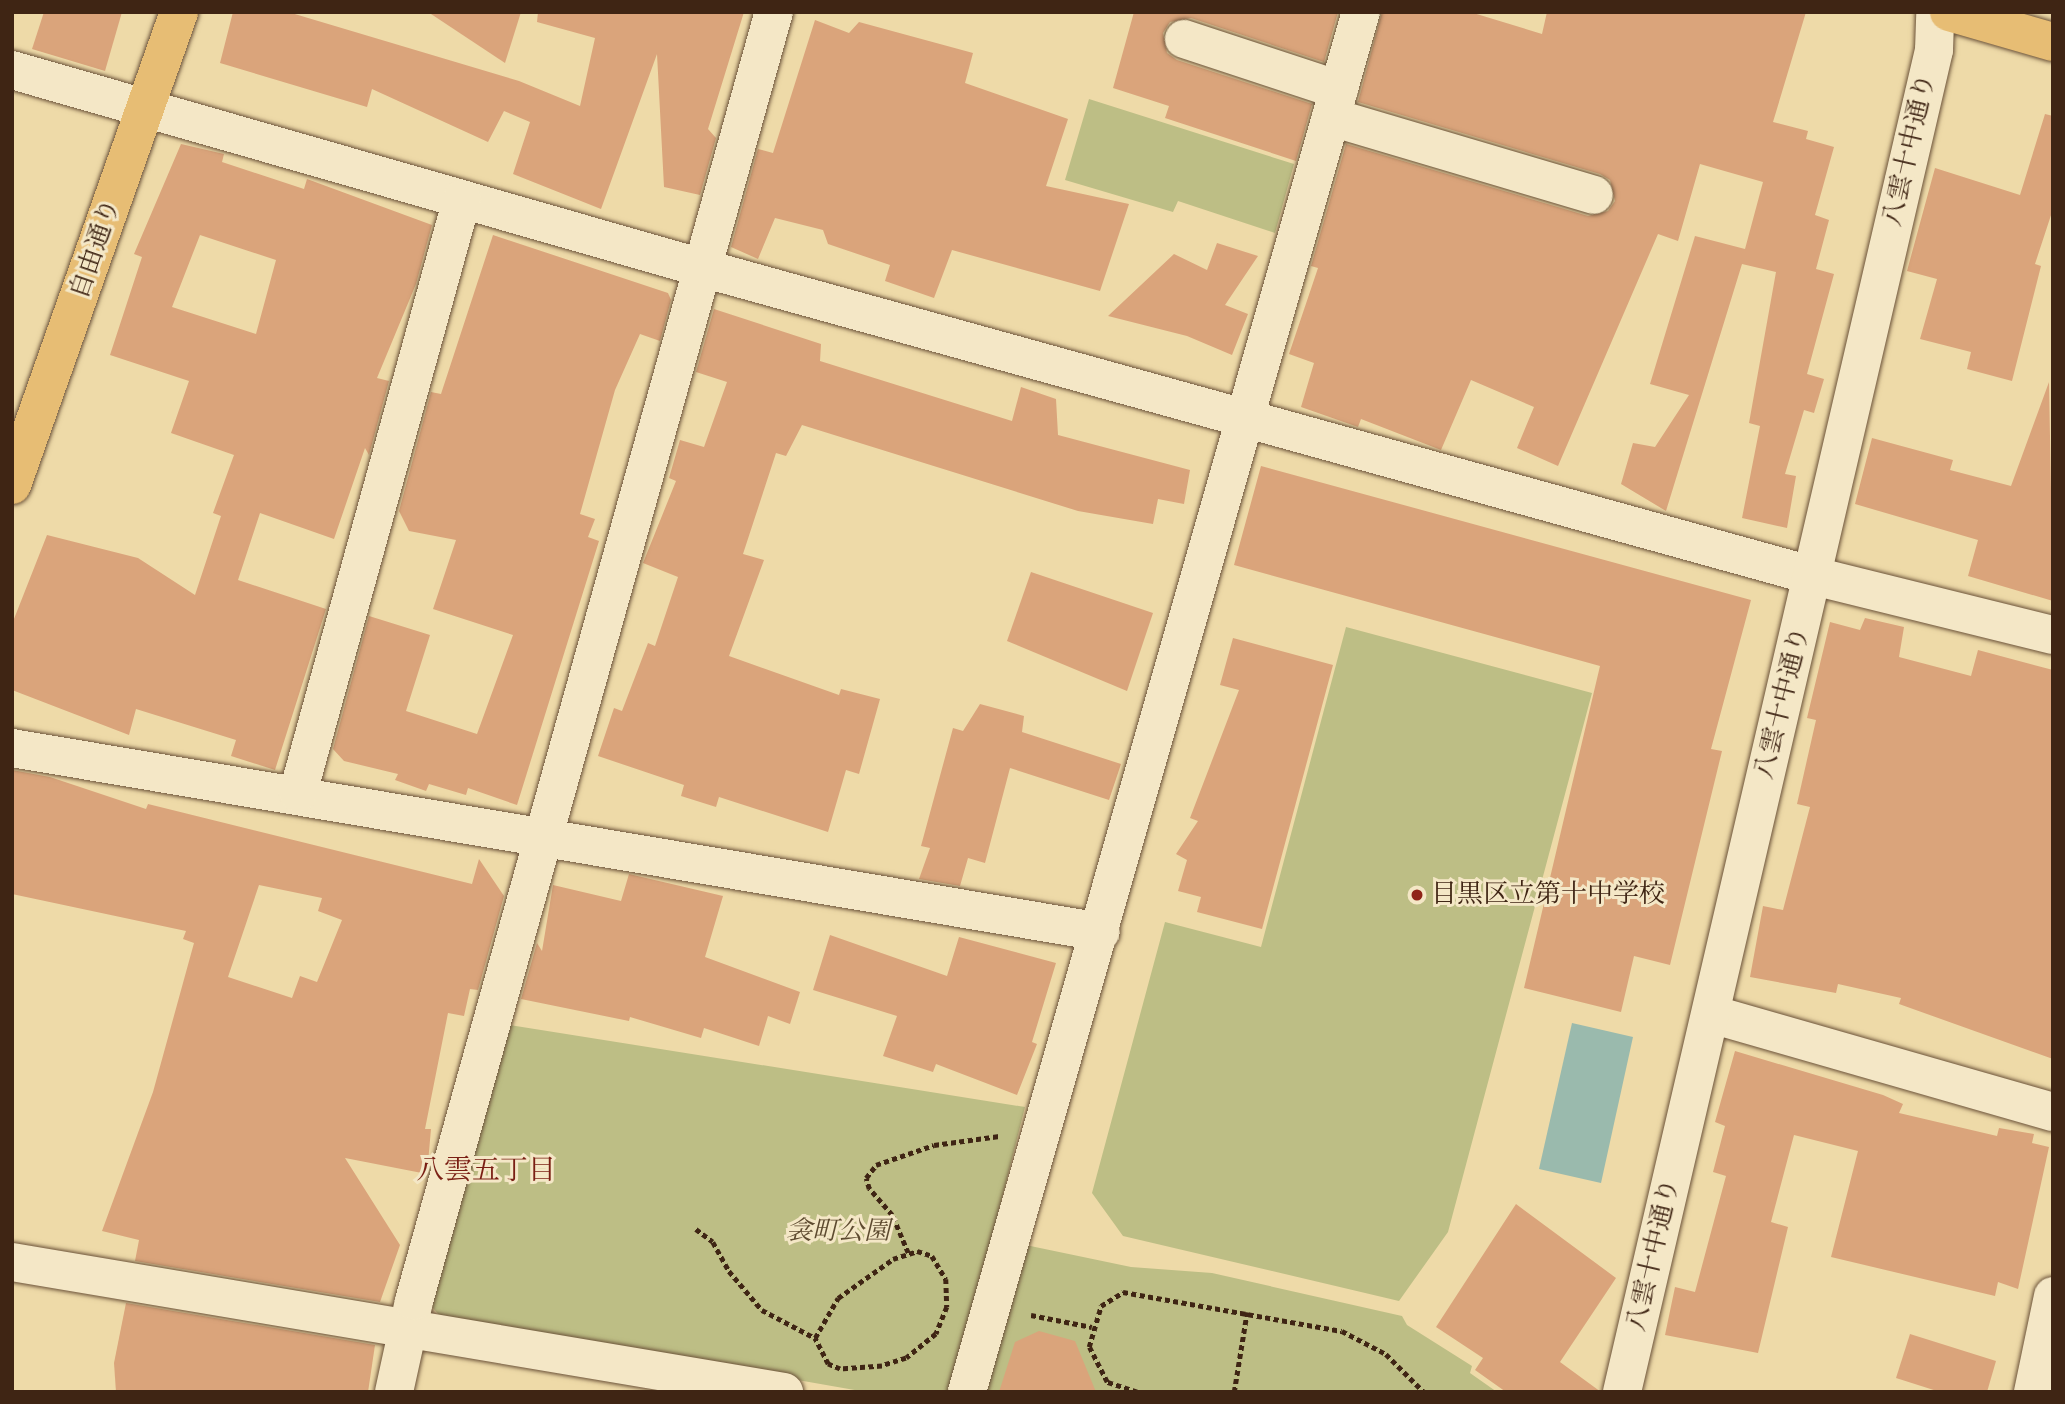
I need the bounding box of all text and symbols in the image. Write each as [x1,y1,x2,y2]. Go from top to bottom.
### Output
street label: 八雲十中通り [1877,70,1943,230]
street label: 自由通り [64,195,128,303]
street label: 八雲十中通り [1749,624,1817,782]
place label: 目黒区立第十中学校 [1431,879,1665,911]
marker: 目黒区立第十中学校 [1409,887,1425,903]
district label: 八雲五丁目 [416,1155,556,1189]
street label: 八雲十中通り [1621,1175,1687,1335]
park label: 衾町公園 [786,1216,890,1248]

